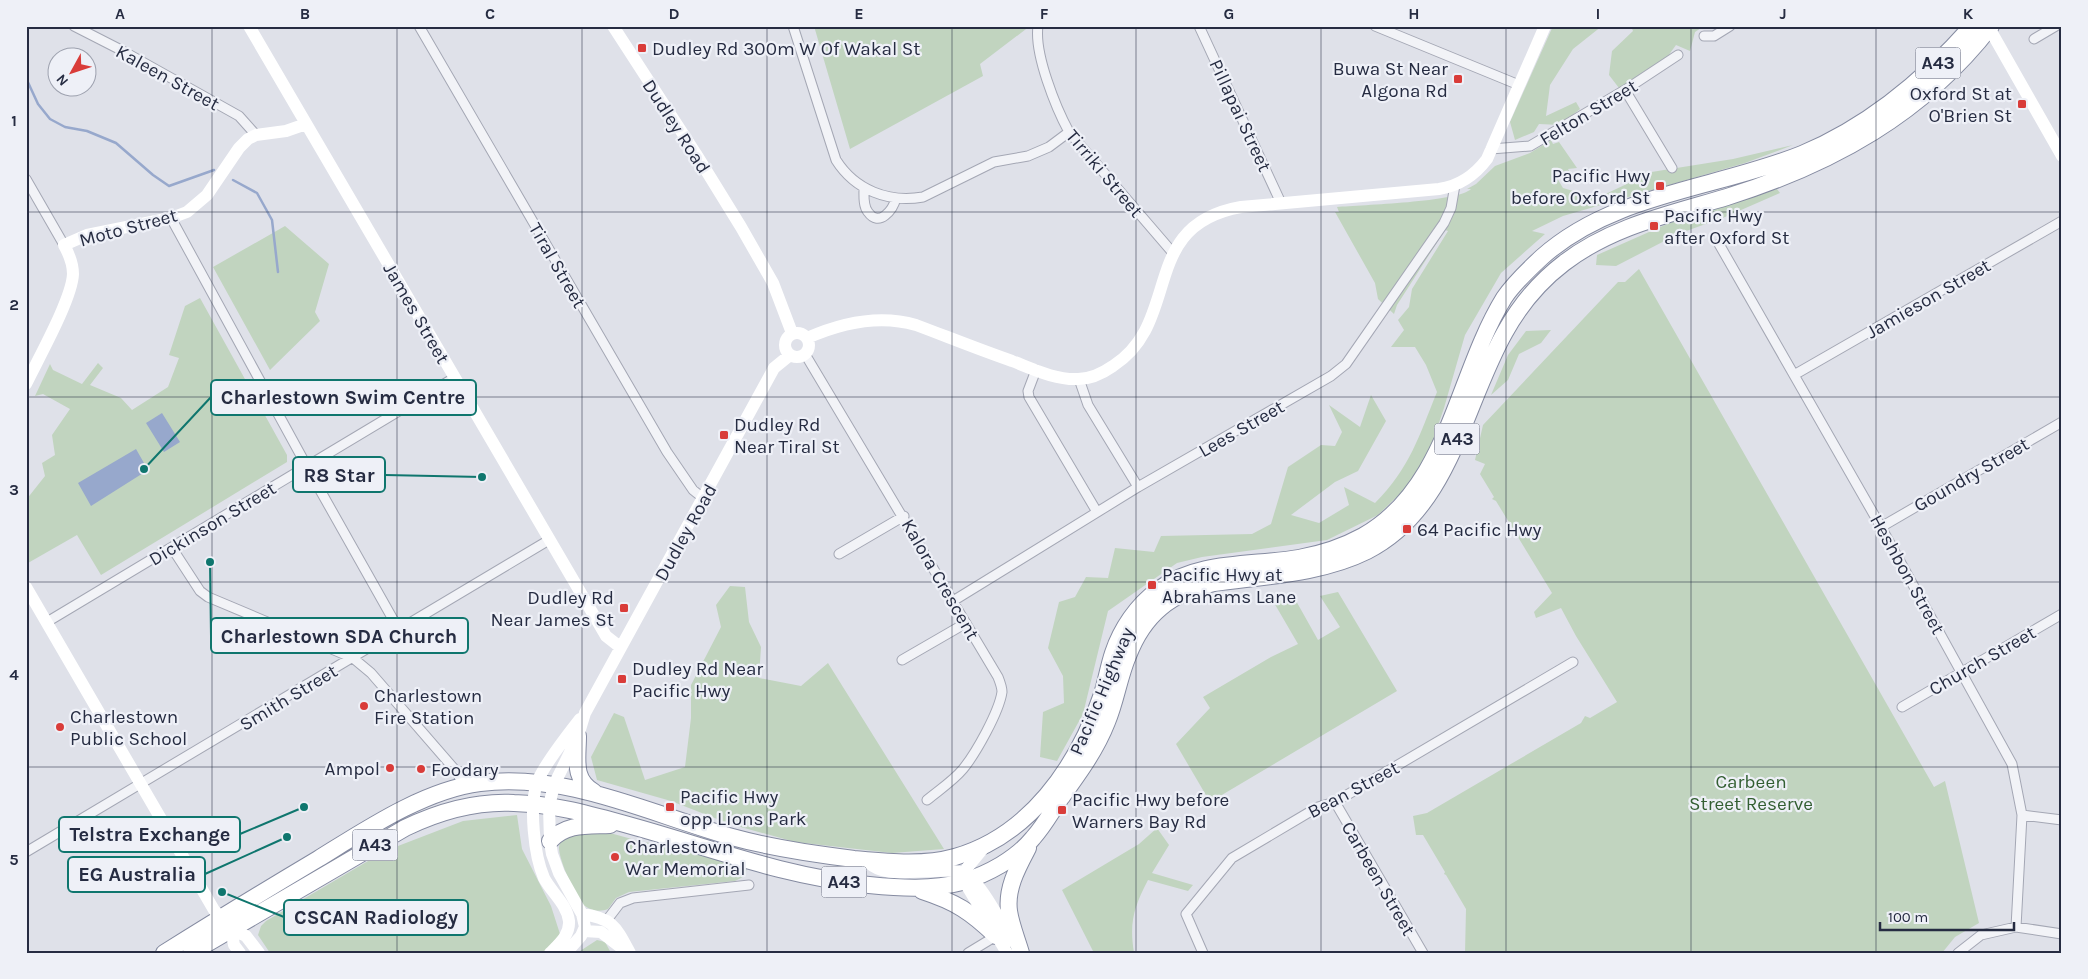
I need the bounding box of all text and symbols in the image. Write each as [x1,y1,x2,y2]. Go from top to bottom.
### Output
text: A [115,4,125,23]
text: B [300,4,310,23]
text: C [485,4,495,23]
text: D [669,4,680,23]
text: E [854,4,864,23]
text: F [1040,4,1049,23]
text: G [1224,4,1234,23]
text: H [1408,4,1420,23]
text: I [1596,4,1600,23]
text: J [1779,4,1787,23]
text: K [1963,4,1974,23]
place label: Dudley Rd 300m W Of Wakal St [652,38,920,60]
street label: Kaleen Street [112,40,223,115]
marker: Dudley Rd 300m W Of Wakal St [636,42,648,54]
north arrow [48,48,98,98]
road number: A43 [1916,48,1960,78]
street label: Pillapai Street [1205,56,1276,175]
place label: Buwa St Near Algona Rd [1333,58,1448,102]
text: N [53,71,72,89]
marker: Buwa St Near Algona Rd [1452,73,1464,85]
street label: Dudley Road [638,75,715,178]
street label: Felton Street [1536,75,1641,151]
place label: Oxford St at O'Brien St [1910,83,2012,127]
marker: Oxford St at O'Brien St [2016,98,2028,110]
text: 1 [11,111,17,130]
street label: Tirriki Street [1061,125,1147,222]
place label: Pacific Hwy before Oxford St [1511,165,1650,209]
marker: Pacific Hwy before Oxford St [1654,180,1666,192]
street label: Moto Street [77,204,180,252]
place label: Pacific Hwy after Oxford St [1664,205,1789,249]
street label: Tiral Street [524,219,590,312]
marker: Pacific Hwy after Oxford St [1648,220,1660,232]
street label: Jamieson Street [1862,254,1995,343]
street label: James Street [379,259,454,368]
text: 2 [9,295,19,314]
callout: Charlestown Swim Centre [211,380,476,415]
text: Charlestown Swim Centre [221,386,465,409]
street label: Lees Street [1195,396,1288,462]
place label: Dudley Rd Near Tiral St [734,414,840,458]
road number: A43 [1434,424,1480,454]
marker: Dudley Rd Near Tiral St [718,429,730,441]
street label: Goundry Street [1910,433,2033,517]
callout: R8 Star [293,457,385,492]
text: R8 Star [303,464,375,487]
street label: Dickinson Street [145,477,280,570]
text: 3 [9,480,19,499]
street label: Dudley Road [650,480,722,585]
street label: Heshbon Street [1865,511,1949,638]
street label: Kalora Crescent [897,515,984,644]
place label: 64 Pacific Hwy [1417,519,1541,541]
marker: 64 Pacific Hwy [1401,523,1413,535]
place label: Pacific Hwy at Abrahams Lane [1162,564,1296,608]
marker: Pacific Hwy at Abrahams Lane [1146,579,1158,591]
place label: Dudley Rd Near James St [491,587,614,631]
marker: Dudley Rd Near James St [618,602,630,614]
callout: Charlestown SDA Church [211,618,468,653]
street label: Church Street [1925,621,2040,700]
street label: Pacific Highway [1065,624,1139,759]
text: Charlestown SDA Church [221,625,457,648]
place label: Dudley Rd Near Pacific Hwy [632,658,763,702]
street label: Smith Street [236,660,341,736]
text: 4 [9,665,19,684]
marker: Dudley Rd Near Pacific Hwy [616,673,628,685]
place label: Charlestown Fire Station [374,685,482,729]
marker: Charlestown Fire Station [358,700,370,712]
place label: Charlestown Public School [70,706,187,750]
marker: Charlestown Public School [54,721,66,733]
street label: Bean Street [1304,757,1403,823]
place label: Ampol [325,758,380,780]
place label: Foodary [431,759,499,781]
marker: Ampol [384,762,396,774]
marker: Foodary [415,763,427,775]
park label: Carbeen Street Reserve [1689,771,1813,815]
place label: Pacific Hwy opp Lions Park [680,786,807,830]
place label: Pacific Hwy before Warners Bay Rd [1072,789,1229,833]
marker: Pacific Hwy opp Lions Park [664,801,676,813]
marker: Pacific Hwy before Warners Bay Rd [1056,804,1068,816]
callout: Telstra Exchange [59,817,240,852]
street label: Carbeen Street [1337,818,1420,939]
text: Telstra Exchange [70,823,230,846]
road number: A43 [352,830,398,860]
place label: Charlestown War Memorial [625,836,746,880]
text: 5 [9,850,19,869]
marker: Charlestown War Memorial [609,851,621,863]
callout: EG Australia [68,857,205,892]
text: EG Australia [78,863,196,886]
road number: A43 [822,866,866,898]
scale bar [1880,899,2014,931]
callout: CSCAN Radiology [284,900,468,935]
text: CSCAN Radiology [294,906,458,929]
text: 100 m [1888,908,1928,926]

